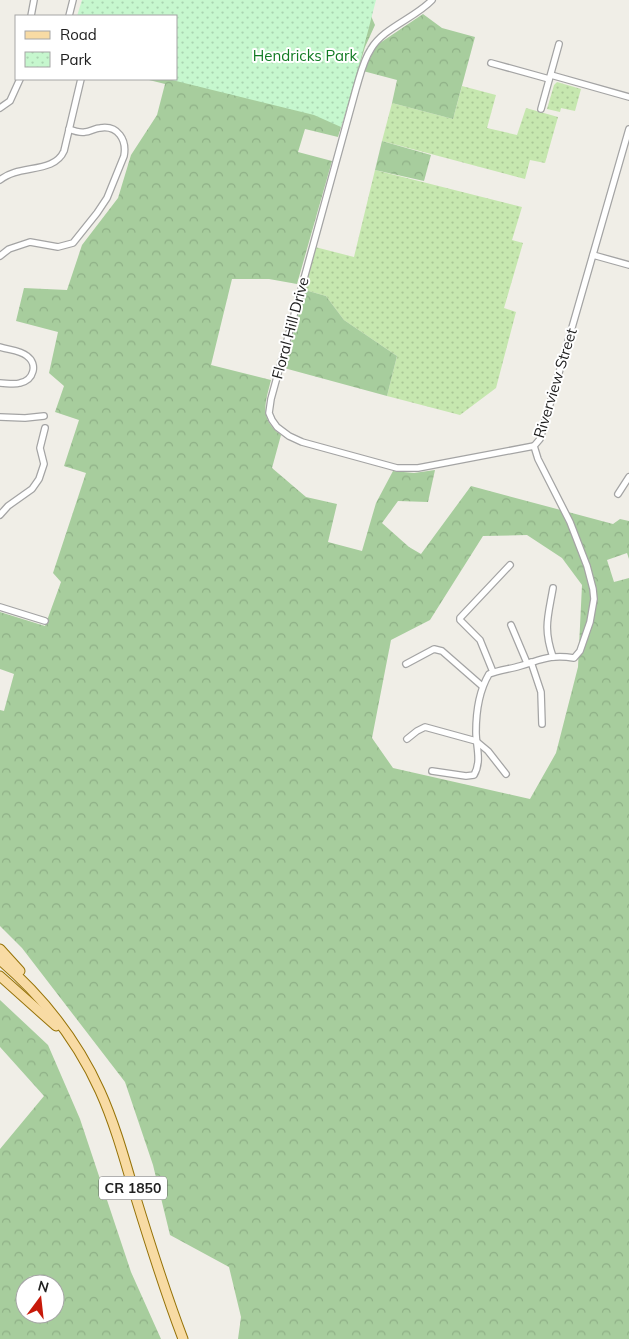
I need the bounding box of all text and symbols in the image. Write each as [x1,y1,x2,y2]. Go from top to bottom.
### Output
legend [15,15,178,80]
text: Road [60,25,97,44]
park label: Hendricks Park [253,46,357,65]
text: Park [60,50,92,69]
street label: Floral Hill Drive [267,275,313,381]
street label: Riverview Street [529,326,581,440]
road number: CR 1850 [99,1176,167,1200]
north arrow [15,1274,65,1324]
text: N [36,1276,51,1297]

